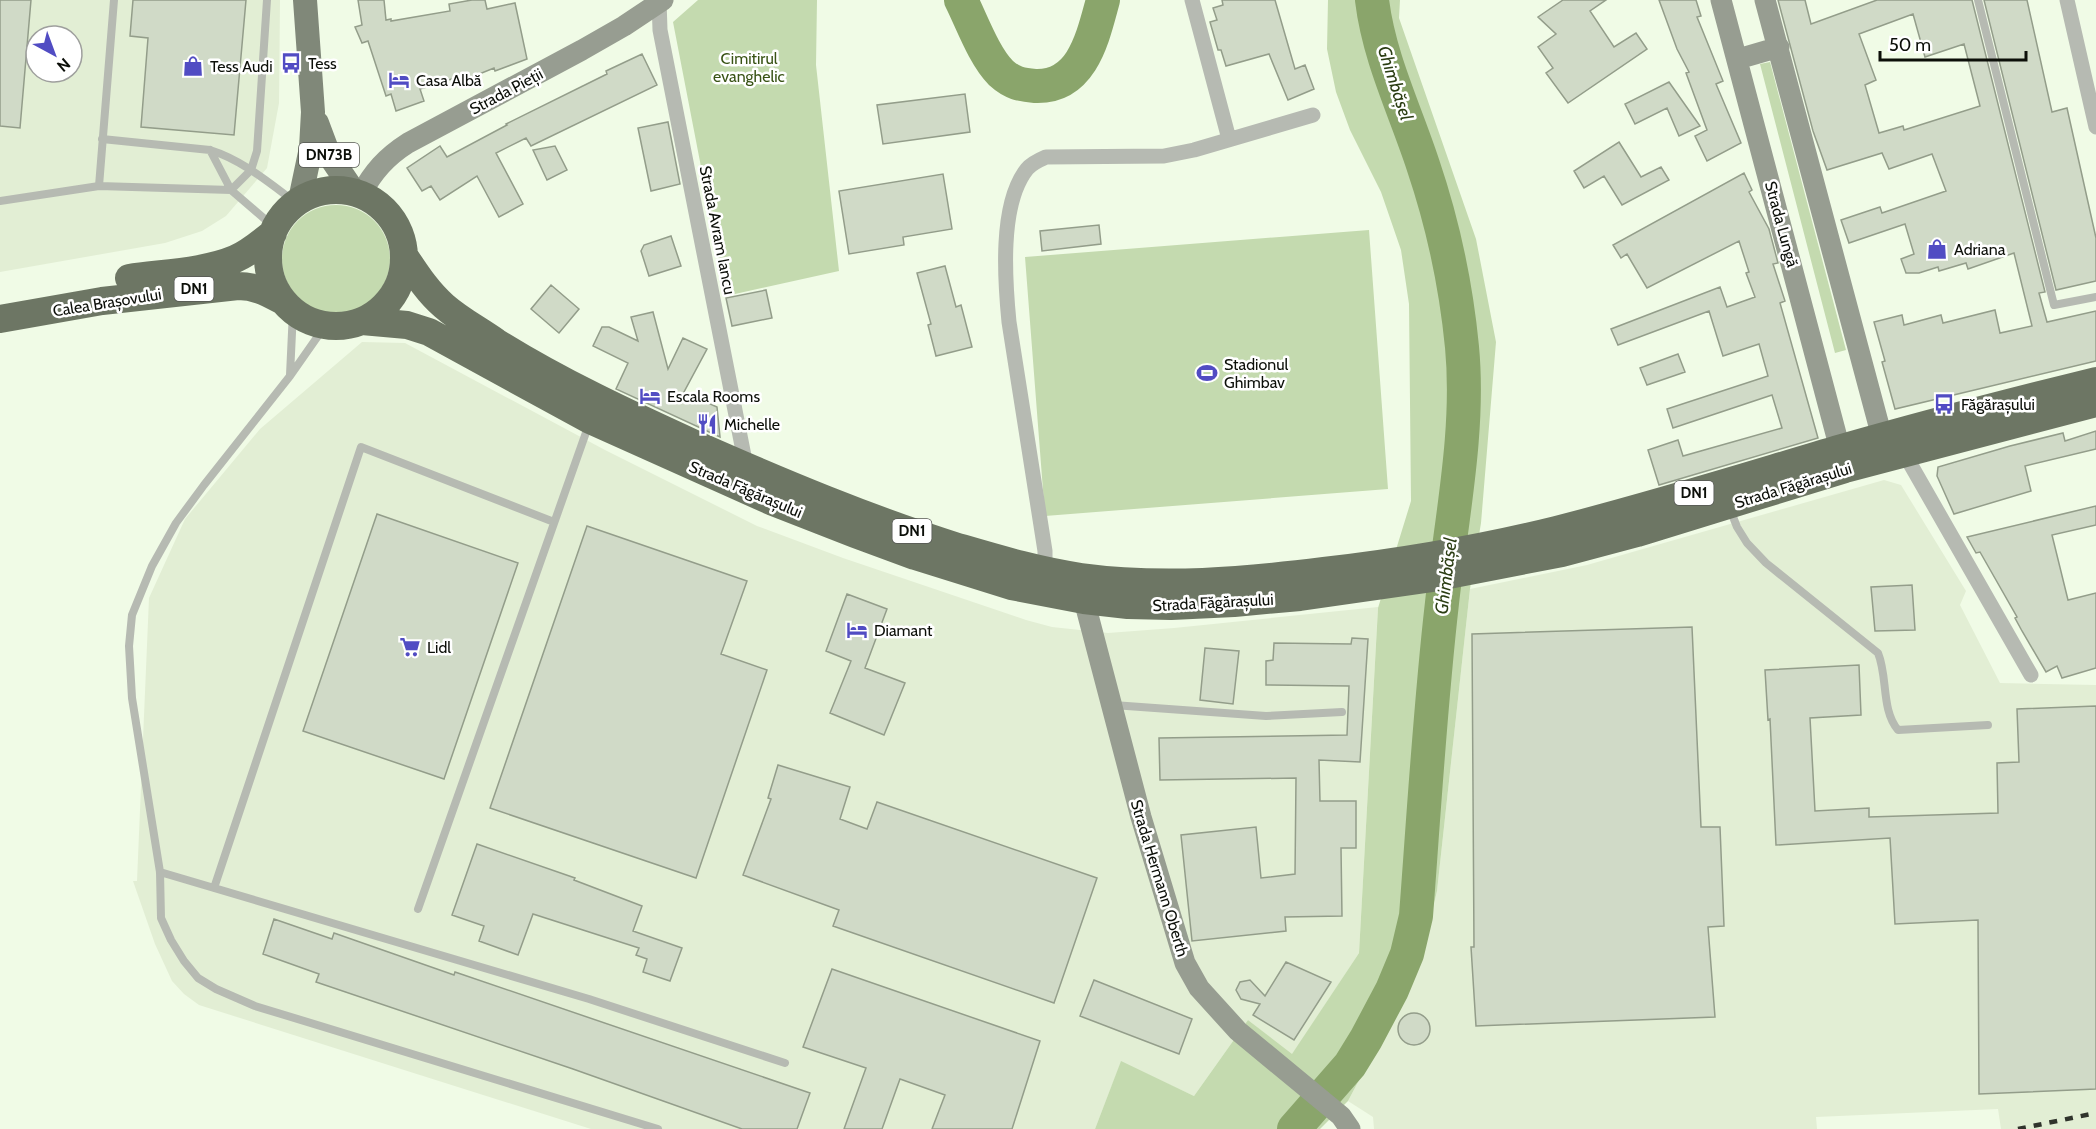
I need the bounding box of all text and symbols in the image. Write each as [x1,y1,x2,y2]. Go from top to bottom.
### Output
north arrow [24,24,84,84]
scale bar [1880,24,2026,62]
text: 50 m [1889,34,1931,56]
water label: Ghimbășel [1373,43,1418,124]
park label: Cimitirul evanghelic [713,49,785,86]
bus stop icon: Tess [279,51,303,75]
text: N [53,54,74,76]
shop icon: Tess Audi [181,54,205,78]
place label: Tess [308,54,337,73]
place label: Tess Audi [210,57,273,76]
street label: Strada Pieții [466,64,547,120]
hotel icon: Casa Albă [387,68,411,92]
place label: Casa Albă [416,71,482,90]
road number: DN73B [299,143,359,167]
street label: Strada Avram Iancu [696,164,739,296]
street label: Strada Lungă [1761,179,1802,269]
shop icon: Adriana [1925,237,1949,261]
place label: Adriana [1954,240,2006,259]
road number: DN1 [174,277,214,301]
street label: Calea Brașovului [51,285,163,321]
place label: Stadionul Ghimbav [1224,355,1289,392]
sports icon: Stadionul Ghimbav [1195,361,1219,385]
hotel icon: Escala Rooms [638,384,662,408]
place label: Escala Rooms [667,387,760,406]
bus stop icon: Făgărașului [1932,392,1956,416]
place label: Făgărașului [1961,395,2035,415]
restaurant icon: Michelle [695,412,719,436]
place label: Michelle [724,415,780,434]
street label: Strada Făgărașului [686,457,805,523]
street label: Strada Făgărașului [1732,459,1854,513]
road number: DN1 [1674,481,1714,505]
road number: DN1 [892,519,932,543]
water label: Ghimbășel [1430,536,1462,616]
street label: Strada Făgărașului [1152,590,1274,616]
hotel icon: Diamant [845,618,869,642]
place label: Diamant [874,621,933,640]
supermarket icon: Lidl [398,635,422,659]
place label: Lidl [427,638,451,657]
street label: Strada Hermann Oberth [1127,797,1192,959]

